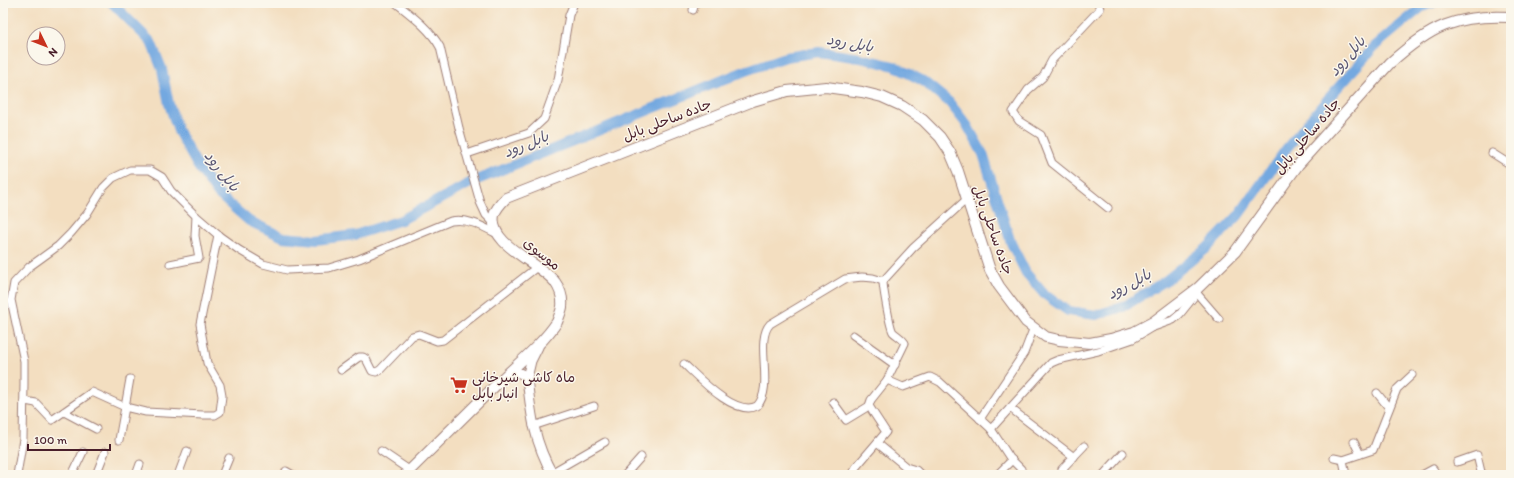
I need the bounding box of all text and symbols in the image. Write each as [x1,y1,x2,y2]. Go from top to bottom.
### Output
north arrow [26,26,66,66]
water label: بابل رود [825,30,875,56]
water label: بابل رود [1325,32,1370,80]
text: N [46,45,60,60]
street label: جاده ساحلی بابل [620,95,714,145]
street label: جاده ساحلی بابل [1270,95,1344,177]
water label: بابل رود [501,127,552,161]
water label: بابل رود [200,147,244,196]
street label: جاده ساحلی بابل [969,183,1017,277]
street label: موسوی [520,234,564,274]
water label: بابل رود [1104,265,1154,303]
place label: ماه کاشی شیرخانی انبار بابل [472,369,575,402]
supermarket icon: ماه کاشی شیرخانی انبار بابل [449,375,469,395]
scale bar [28,426,110,452]
text: 100 m [34,433,67,447]

